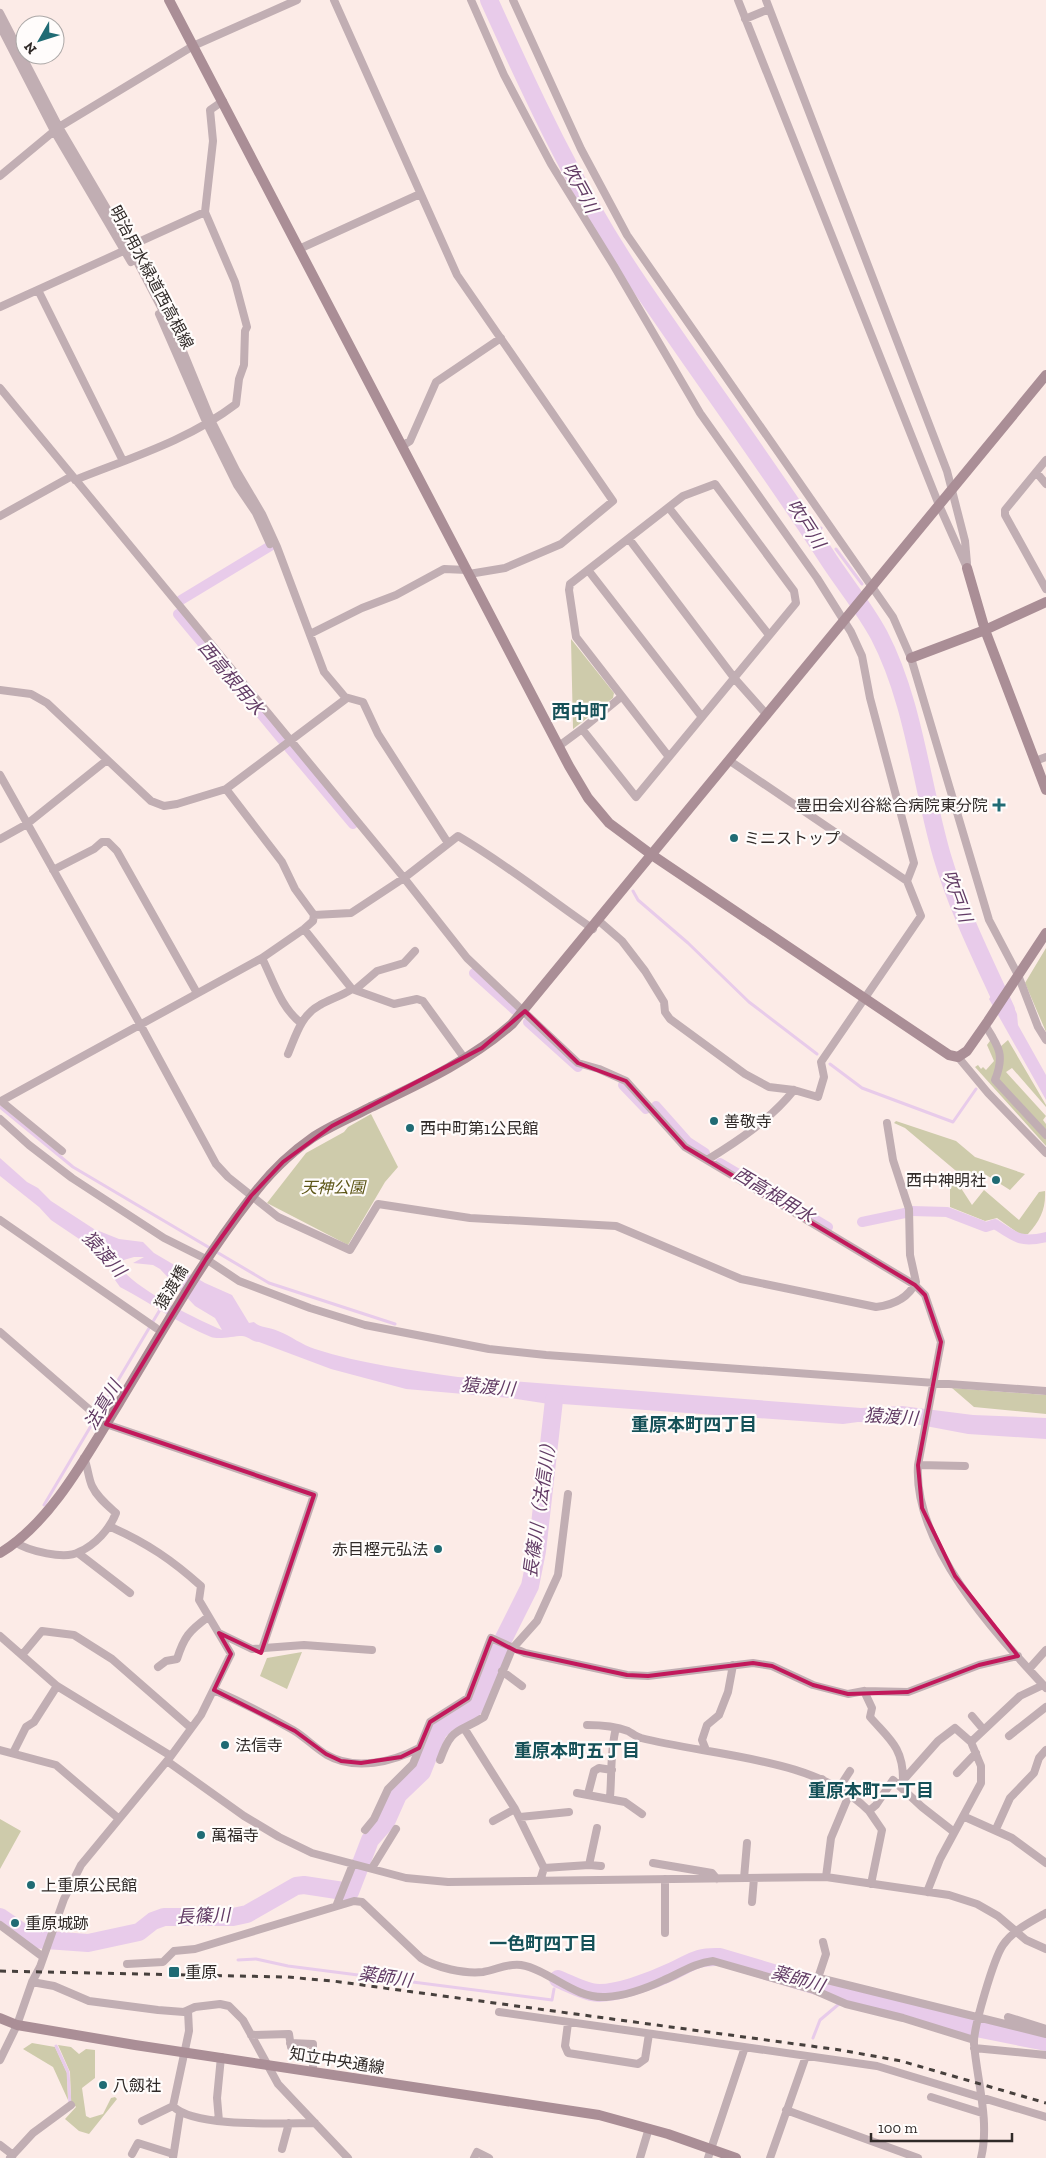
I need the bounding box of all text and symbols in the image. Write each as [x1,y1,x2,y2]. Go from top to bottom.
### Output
north arrow [15,15,65,65]
text: N [20,38,40,57]
water label: 吹戸川 [557,159,604,219]
street label: 明治用水緑道西高根線 [106,202,198,352]
water label: 吹戸川 [782,495,831,554]
water label: 西高根用水 [194,636,270,721]
district label: 西中町 [551,700,609,723]
place label: 豊田会刈谷総合病院東分院 [796,796,988,815]
marker: 豊田会刈谷総合病院東分院 [992,798,1006,812]
place label: ミニストップ [744,829,840,848]
marker: ミニストップ [728,832,740,844]
water label: 吹戸川 [937,867,977,927]
place label: 善敬寺 [724,1112,772,1131]
marker: 善敬寺 [708,1115,720,1127]
place label: 西中町第1公民館 [420,1119,538,1138]
marker: 西中町第1公民館 [404,1122,416,1134]
water label: 西高根用水 [730,1162,820,1229]
place label: 西中神明社 [906,1171,986,1190]
marker: 西中神明社 [990,1174,1002,1186]
park label: 天神公園 [301,1178,367,1197]
water label: 猿渡川 [78,1227,132,1283]
street label: 猿渡橋 [151,1262,192,1313]
water label: 法真川 [80,1374,127,1434]
water label: 猿渡川 [460,1374,518,1400]
water label: 猿渡川 [863,1404,921,1430]
district label: 重原本町四丁目 [631,1414,757,1436]
water label: 長篠川（法信川） [519,1433,561,1579]
place label: 赤目樫元弘法 [332,1540,428,1559]
marker: 赤目樫元弘法 [432,1543,444,1555]
place label: 法信寺 [235,1736,283,1755]
marker: 法信寺 [219,1739,231,1751]
district label: 重原本町五丁目 [514,1740,640,1762]
district label: 重原本町二丁目 [808,1780,934,1802]
place label: 萬福寺 [211,1826,259,1845]
marker: 萬福寺 [195,1829,207,1841]
place label: 上重原公民館 [41,1876,137,1895]
marker: 上重原公民館 [25,1879,37,1891]
water label: 長篠川 [176,1904,232,1928]
place label: 重原城跡 [25,1914,89,1933]
marker: 重原城跡 [9,1917,21,1929]
district label: 一色町四丁目 [489,1933,597,1955]
water label: 薬師川 [769,1961,829,1998]
water label: 薬師川 [357,1962,415,1992]
place label: 重原 [185,1963,217,1982]
marker: 重原 [167,1965,181,1979]
street label: 知立中央通線 [288,2044,386,2077]
place label: 八劔社 [113,2076,161,2095]
marker: 八劔社 [97,2079,109,2091]
scale bar [871,2110,1012,2142]
text: 100 m [878,2119,917,2137]

